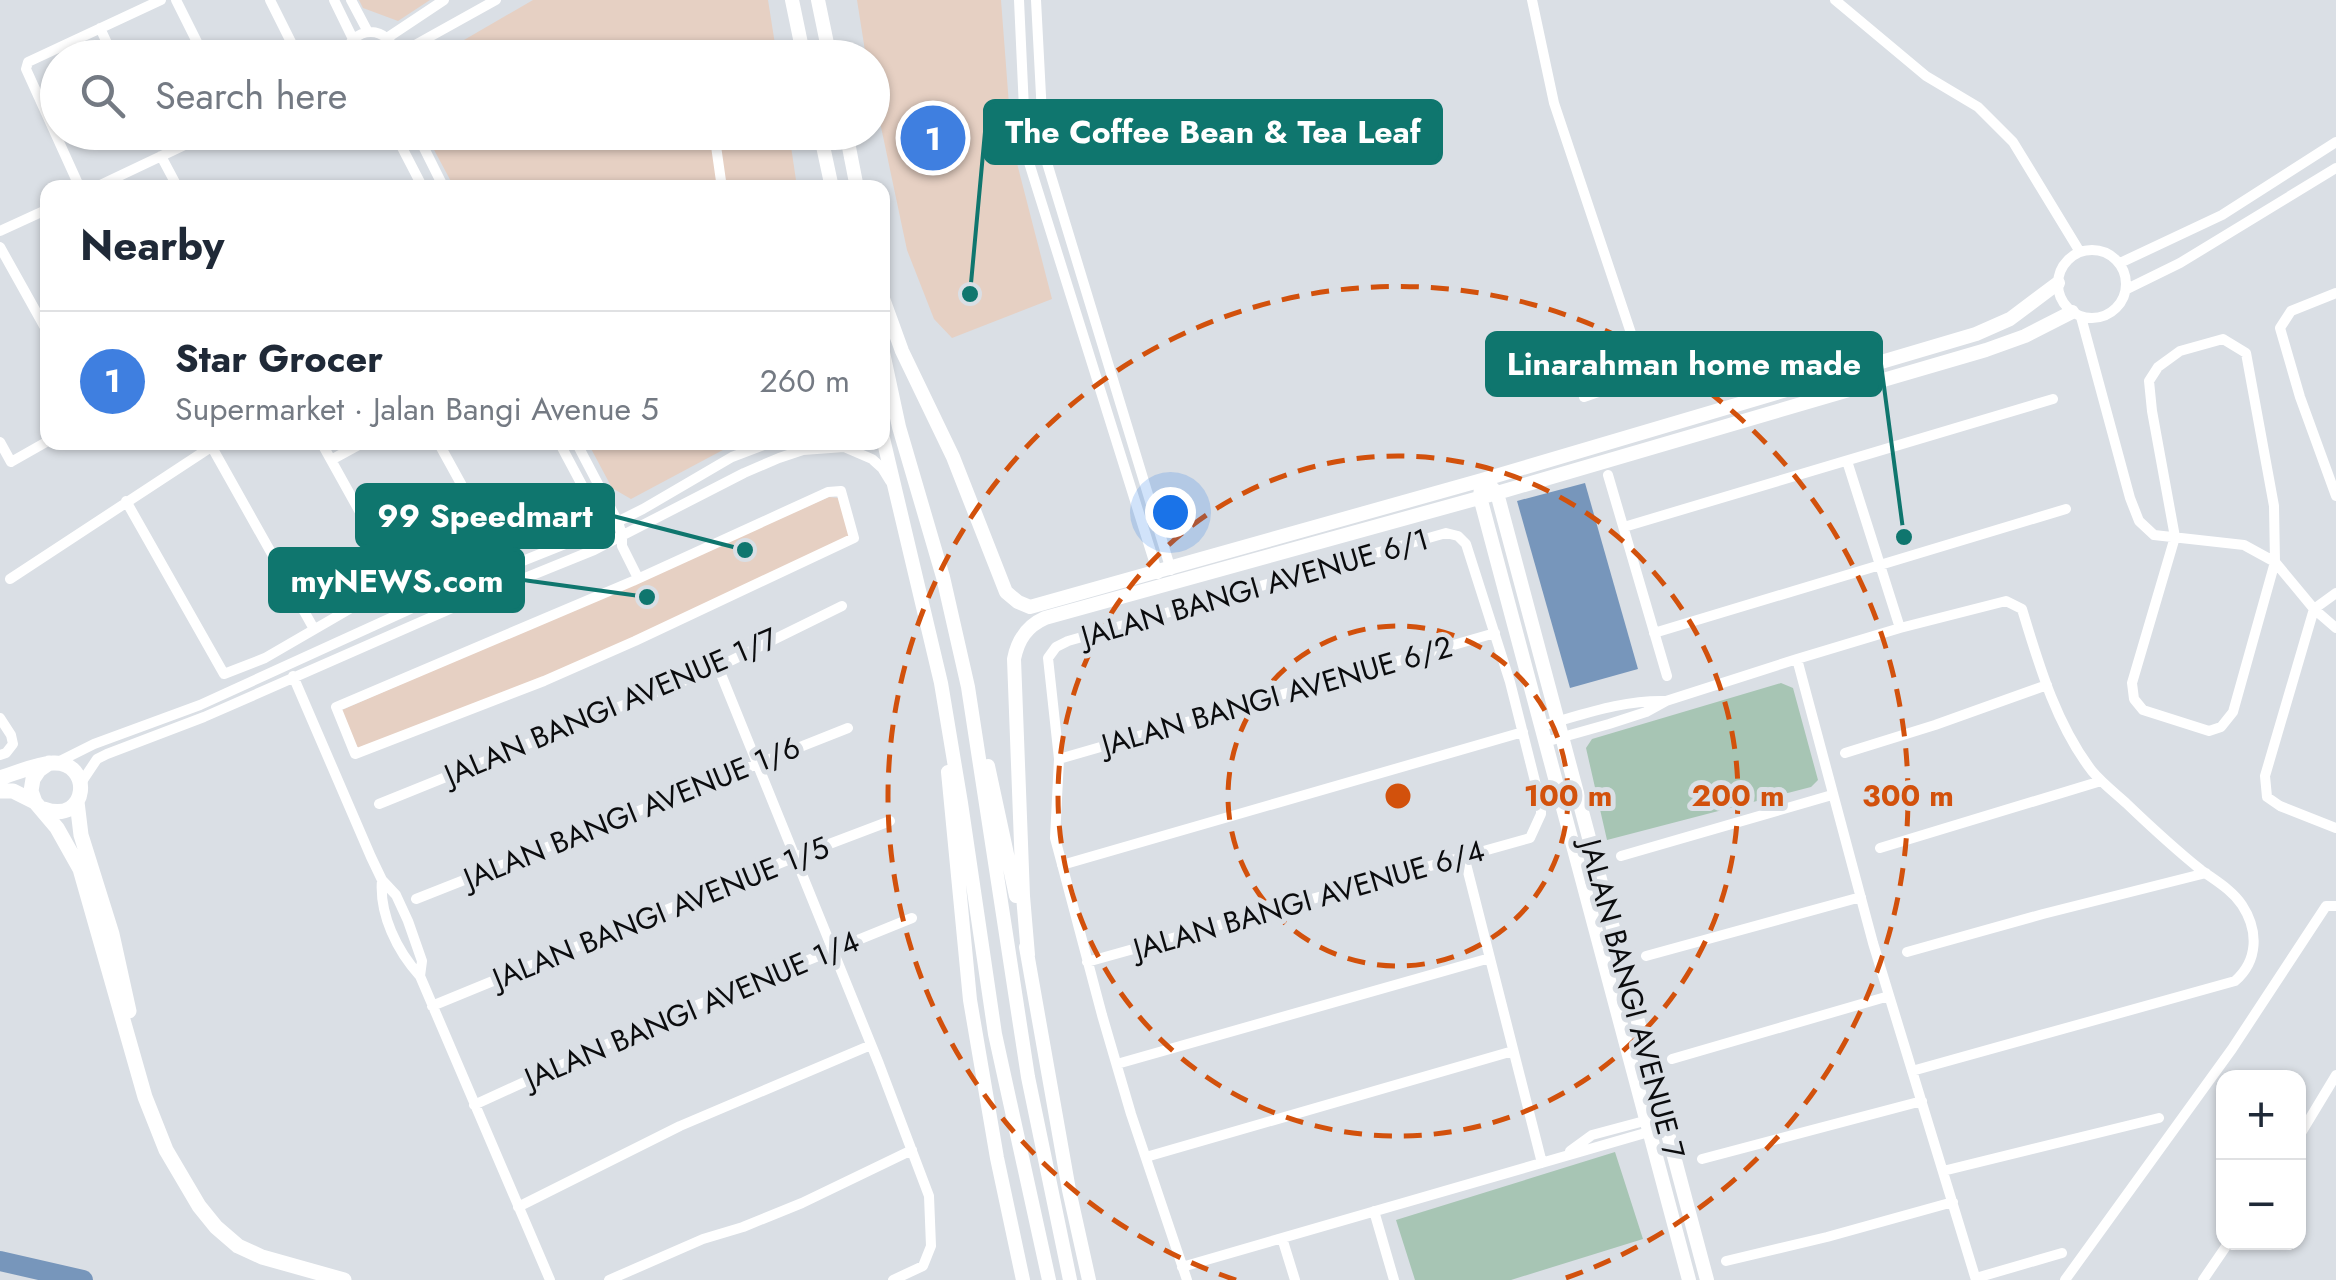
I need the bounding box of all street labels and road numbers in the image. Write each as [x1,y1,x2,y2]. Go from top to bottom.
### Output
street label: JALAN BANGI AVENUE 6/1 [1072,517,1433,659]
street label: JALAN BANGI AVENUE 1/7 [434,617,784,798]
street label: JALAN BANGI AVENUE 6/2 [1093,625,1457,767]
street label: JALAN BANGI AVENUE 1/6 [454,725,806,901]
street label: JALAN BANGI AVENUE 1/5 [483,825,835,1001]
street label: JALAN BANGI AVENUE 6/4 [1125,829,1489,971]
street label: JALAN BANGI AVENUE 7 [1568,831,1696,1163]
street label: JALAN BANGI AVENUE 1/4 [514,920,866,1101]

